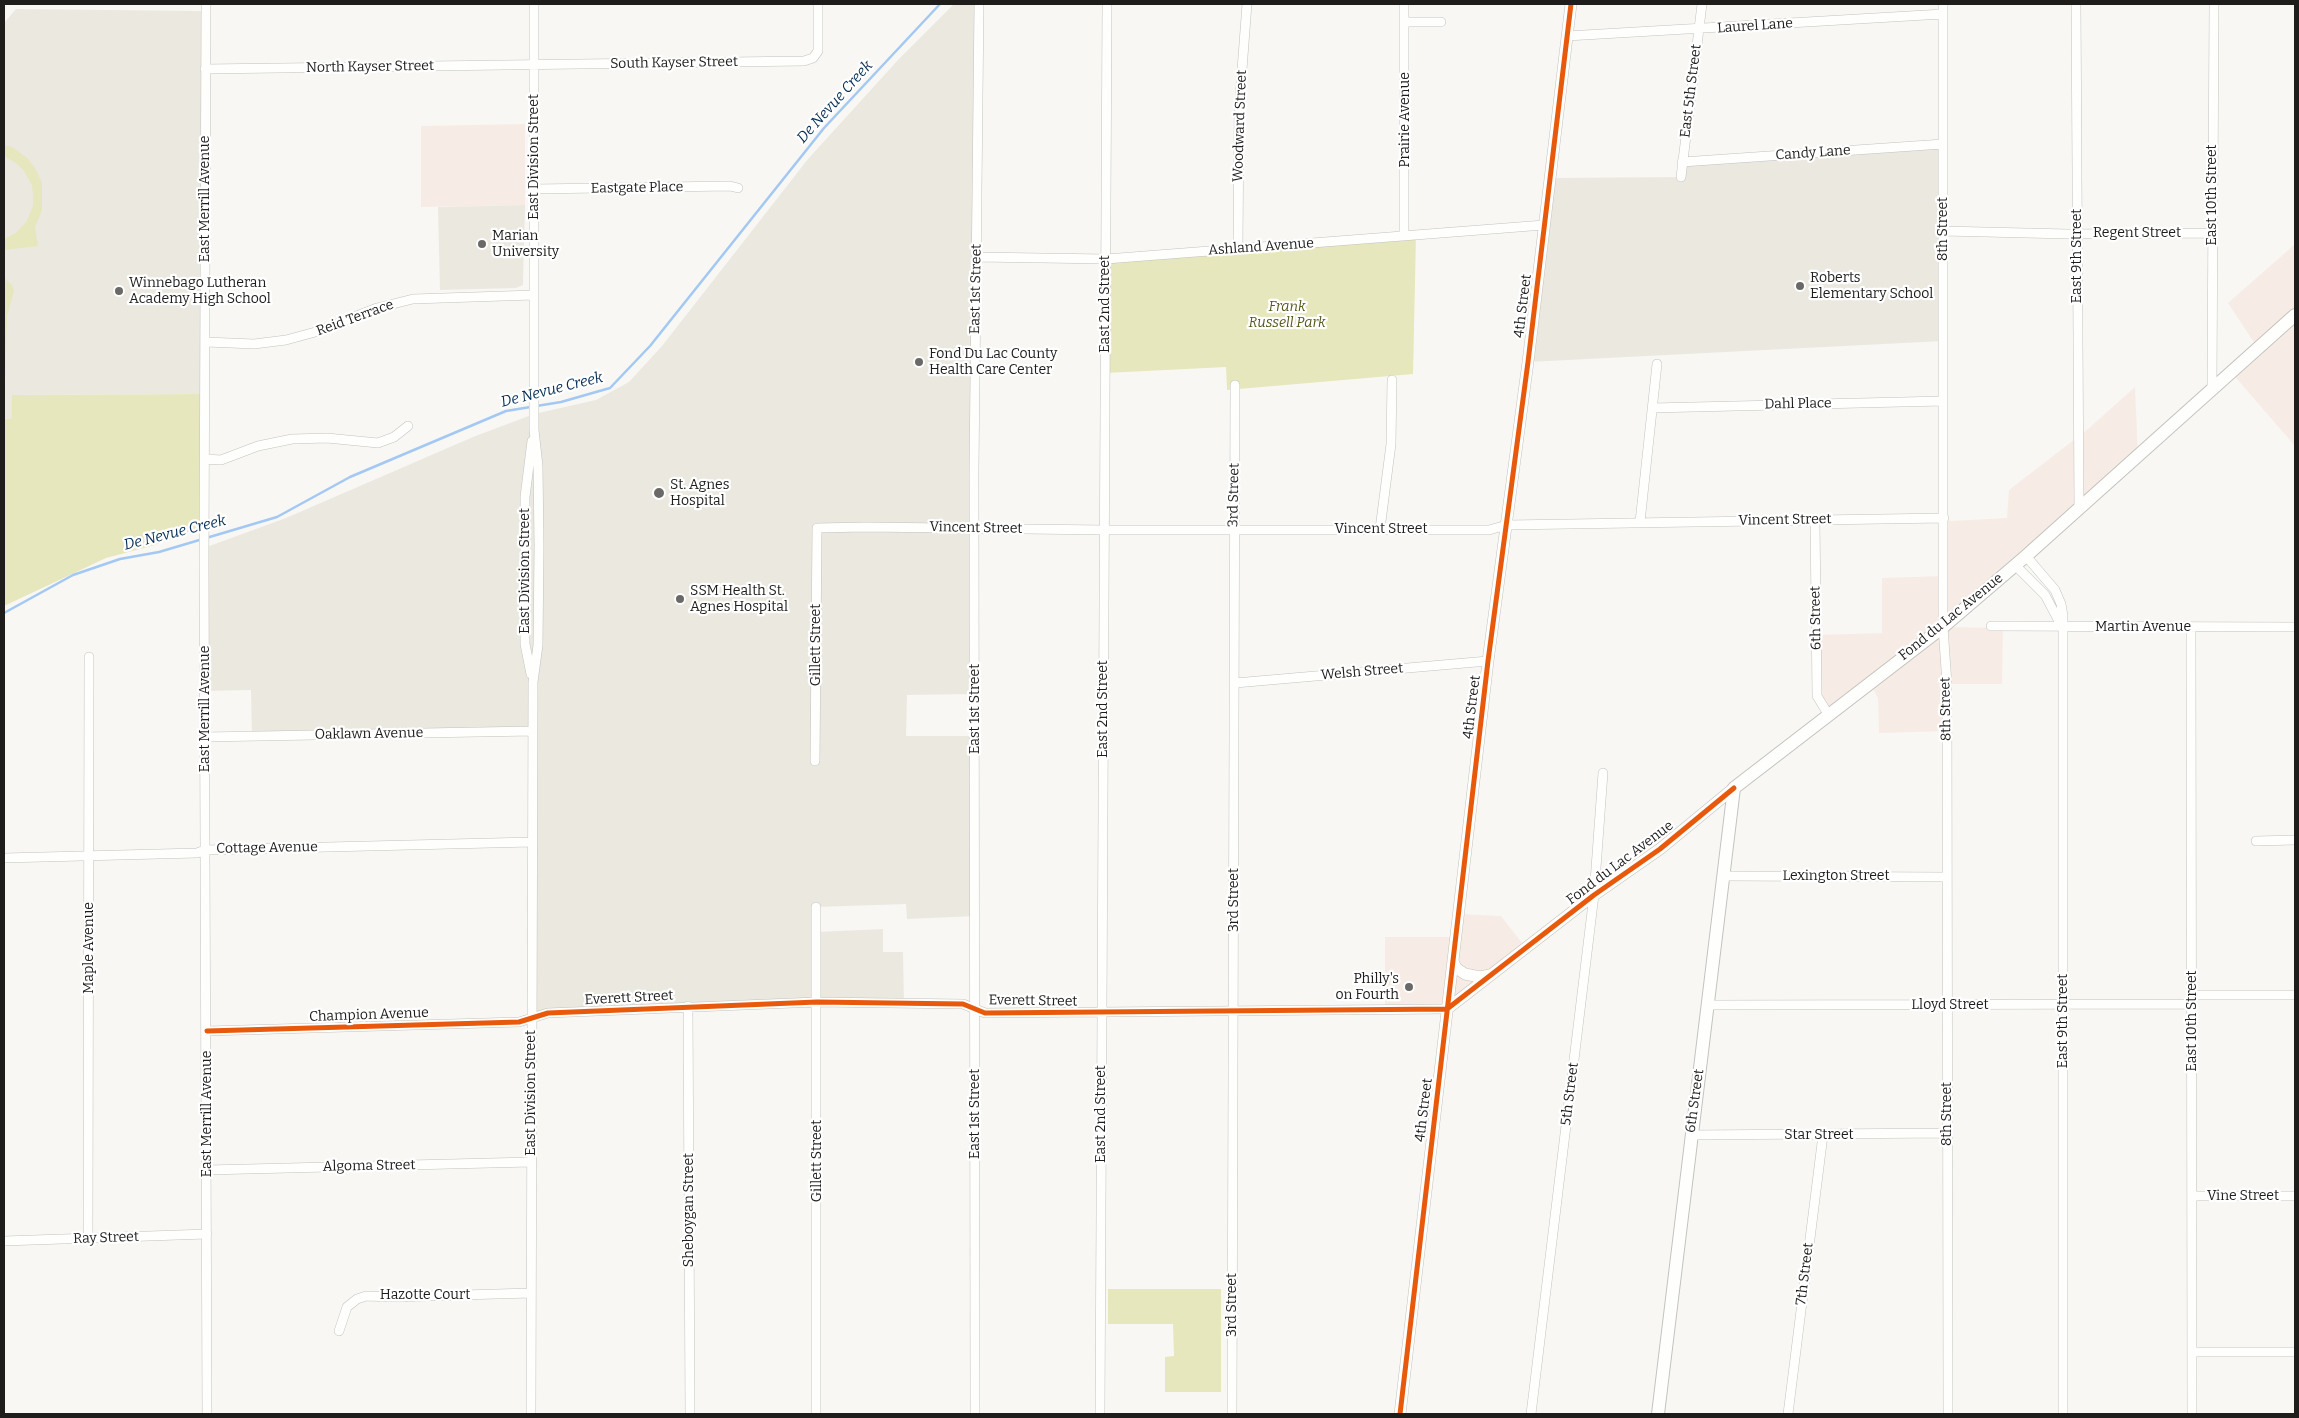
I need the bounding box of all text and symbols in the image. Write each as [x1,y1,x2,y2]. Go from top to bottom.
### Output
street label: Laurel Lane [1717,15,1793,37]
street label: East 5th Street [1677,43,1705,139]
street label: South Kayser Street [610,53,738,73]
street label: North Kayser Street [306,57,434,77]
water label: De Nevue Creek [793,57,877,147]
street label: Woodward Street [1230,69,1250,183]
street label: Prairie Avenue [1397,72,1413,168]
street label: East Division Street [526,94,542,220]
street label: East Merrill Avenue [197,136,213,262]
street label: Candy Lane [1775,142,1851,164]
street label: East 10th Street [2204,144,2220,246]
street label: Eastgate Place [591,179,683,197]
street label: 8th Street [1935,197,1951,261]
street label: East 9th Street [2069,209,2085,303]
street label: Regent Street [2093,225,2181,241]
place label: Marian University [492,228,559,260]
street label: Ashland Avenue [1208,235,1314,259]
marker: Marian University [476,238,488,250]
street label: East 1st Street [967,244,985,334]
street label: East 2nd Street [1097,255,1113,353]
place label: Roberts Elementary School [1810,270,1933,302]
street label: 4th Street [1511,273,1535,339]
place label: Winnebago Lutheran Academy High School [129,275,271,308]
marker: Roberts Elementary School [1794,280,1806,292]
marker: Winnebago Lutheran Academy High School [113,285,125,297]
street label: Reid Terrace [314,296,396,340]
park label: Frank Russell Park [1248,299,1326,332]
place label: Fond Du Lac County Health Care Center [929,346,1057,378]
marker: Fond Du Lac County Health Care Center [913,356,925,368]
water label: De Nevue Creek [499,369,605,411]
street label: Dahl Place [1764,395,1832,413]
street label: 3rd Street [1225,463,1243,527]
place label: St. Agnes Hospital [670,477,729,510]
marker: St. Agnes Hospital [652,486,666,500]
street label: East Division Street [517,508,533,634]
street label: Vincent Street [1738,511,1832,529]
water label: De Nevue Creek [122,512,228,554]
street label: Vincent Street [929,519,1023,537]
street label: Vincent Street [1335,521,1427,537]
street label: Fond du Lac Avenue [1895,570,2007,664]
place label: SSM Health St. Agnes Hospital [690,583,788,616]
street label: 6th Street [1807,586,1825,650]
marker: SSM Health St. Agnes Hospital [674,593,686,605]
street label: Gillett Street [808,604,824,686]
street label: Martin Avenue [2095,619,2191,635]
street label: East Merrill Avenue [197,646,213,772]
street label: East 2nd Street [1095,660,1111,758]
street label: Welsh Street [1320,660,1404,684]
street label: East 1st Street [967,664,983,754]
street label: 4th Street [1460,674,1484,740]
street label: 8th Street [1937,677,1955,741]
street label: Oaklawn Avenue [315,725,423,743]
street label: Fond du Lac Avenue [1563,817,1677,909]
street label: Cottage Avenue [216,839,318,857]
street label: 3rd Street [1226,868,1242,932]
street label: Lexington Street [1782,868,1890,884]
street label: Maple Avenue [81,902,97,994]
street label: East 10th Street [2184,970,2200,1072]
place label: Philly's on Fourth [1336,971,1399,1004]
street label: East 9th Street [2055,974,2071,1068]
marker: Philly's on Fourth [1403,981,1415,993]
street label: Everett Street [584,987,674,1009]
street label: Everett Street [988,992,1078,1010]
street label: Lloyd Street [1911,997,1989,1013]
street label: Champion Avenue [309,1005,429,1025]
street label: East Division Street [523,1030,539,1156]
street label: East Merrill Avenue [199,1051,215,1177]
street label: 5th Street [1558,1061,1582,1127]
street label: East 2nd Street [1093,1065,1109,1163]
street label: 6th Street [1682,1068,1708,1134]
street label: East 1st Street [967,1069,983,1159]
street label: 4th Street [1412,1077,1436,1143]
street label: 8th Street [1939,1082,1955,1146]
street label: Gillett Street [809,1120,825,1202]
street label: Star Street [1784,1127,1854,1143]
street label: Sheboygan Street [681,1153,697,1267]
street label: Algoma Street [322,1157,416,1175]
street label: Vine Street [2207,1188,2279,1204]
street label: Ray Street [73,1228,139,1248]
street label: 7th Street [1793,1242,1817,1306]
street label: 3rd Street [1224,1273,1240,1337]
street label: Hazotte Court [380,1287,470,1303]

